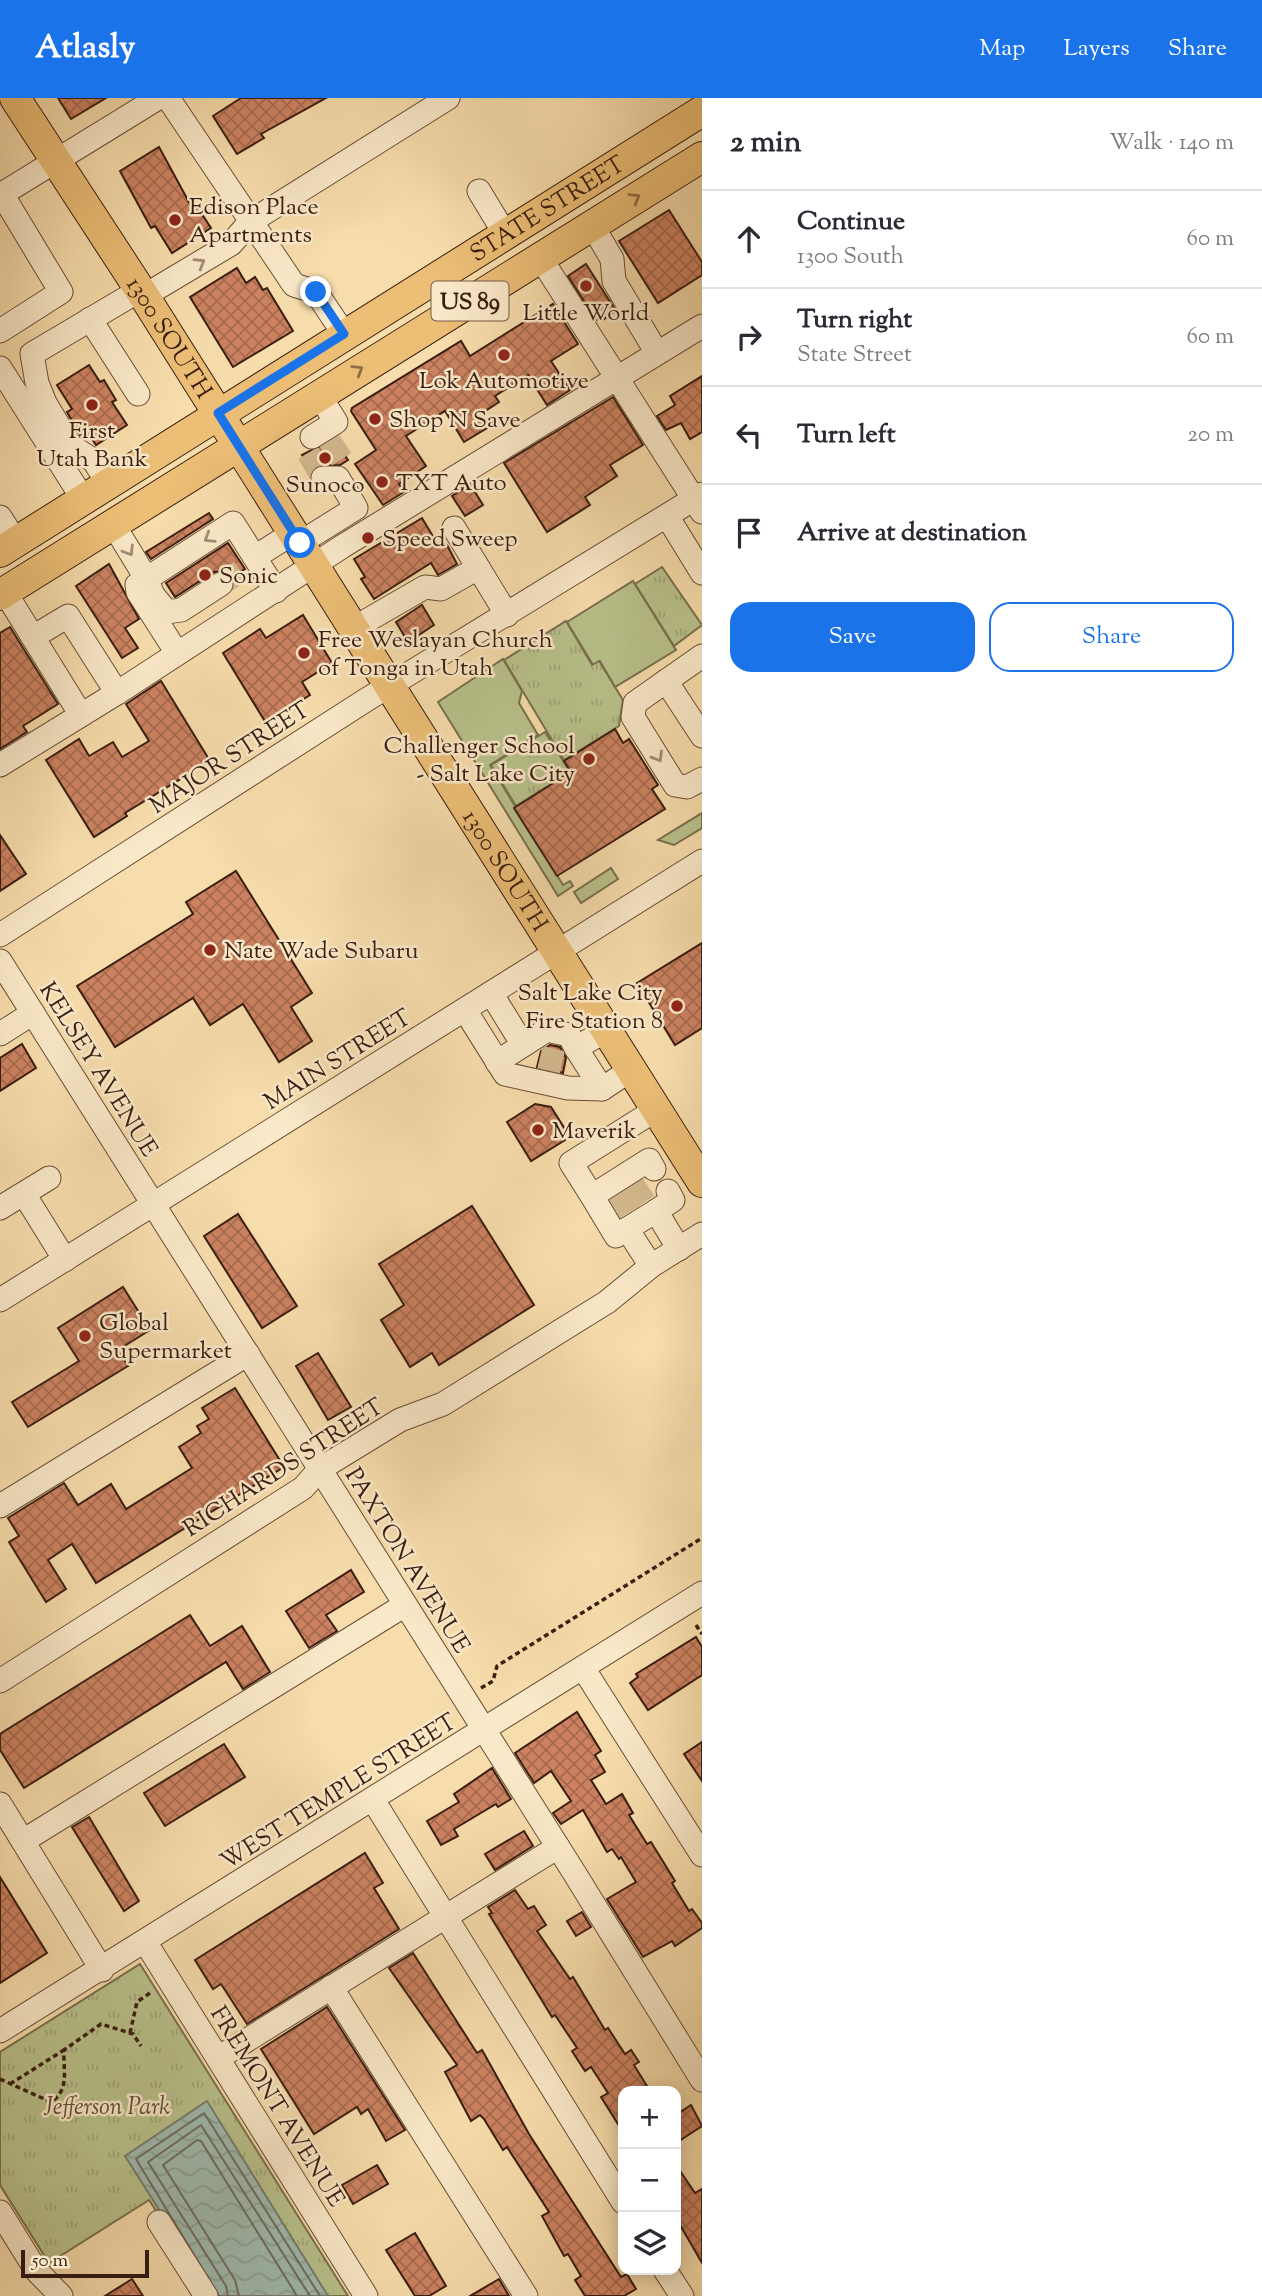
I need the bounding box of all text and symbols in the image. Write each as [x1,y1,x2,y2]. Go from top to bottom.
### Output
text: Atlasly [35,25,135,73]
text: Map [979,32,1025,66]
text: Layers [1063,32,1130,66]
text: Share [1168,32,1227,66]
text: 2 min [730,122,802,165]
text: Walk · 140 m [1109,127,1234,160]
street label: STATE STREET [464,148,632,272]
place label: Edison Place Apartments [189,191,319,253]
one-way arrow [627,194,640,207]
text: Continue [797,204,905,241]
marker: Edison Place Apartments [167,212,183,228]
icon: ahead [730,220,768,258]
text: 60 m [1186,223,1234,256]
text: 1300 South [797,241,904,274]
one-way arrow [192,258,205,271]
street label: 1300 SOUTH [117,271,220,406]
route end [300,276,331,307]
marker: Little World [578,278,594,294]
road number: US 89 [432,282,508,320]
place label: Little World [523,297,650,331]
text: Turn right [797,302,912,339]
icon: right [730,318,768,356]
text: 60 m [1186,321,1234,354]
text: State Street [797,339,912,372]
marker: Lok Automotive [496,347,512,363]
place label: Lok Automotive [419,365,589,399]
one-way arrow [351,366,364,379]
marker: First Utah Bank [84,397,100,413]
place label: Shop N Save [389,404,521,438]
marker: Shop N Save [367,411,383,427]
place label: First Utah Bank [36,415,148,477]
icon: left [730,416,768,454]
text: Turn left [797,417,896,454]
text: 20 m [1187,419,1234,452]
marker: Sunoco [317,450,333,466]
place label: TXT Auto [396,467,507,501]
place label: Sunoco [285,469,365,503]
marker: TXT Auto [374,474,390,490]
icon: arrive [730,514,768,552]
text: Arrive at destination [797,515,1027,552]
place label: Speed Sweep [382,523,518,557]
route start [284,527,315,558]
one-way arrow [204,529,217,542]
marker: Speed Sweep [360,530,376,546]
one-way arrow [121,543,134,556]
place label: Sonic [219,560,278,594]
marker: Sonic [197,567,213,583]
button: Save [730,602,975,672]
button: Share [989,602,1234,672]
place label: Free Weslayan Church of Tonga in Utah [318,624,553,686]
marker: Free Weslayan Church of Tonga in Utah [296,645,312,661]
street label: MAJOR STREET [143,694,317,823]
place label: Challenger School - Salt Lake City [384,730,575,792]
one-way arrow [650,750,663,763]
marker: Challenger School - Salt Lake City [581,751,597,767]
street label: 1300 SOUTH [453,804,555,939]
place label: Nate Wade Subaru [224,935,419,969]
marker: Nate Wade Subaru [202,942,218,958]
street label: KELSEY AVENUE [30,976,165,1165]
place label: Salt Lake City Fire Station 8 [518,977,663,1039]
marker: Salt Lake City Fire Station 8 [669,998,685,1014]
street label: MAIN STREET [258,1002,418,1120]
place label: Maverik [552,1115,637,1149]
marker: Maverik [530,1122,546,1138]
place label: Global Supermarket [99,1307,232,1369]
marker: Global Supermarket [77,1328,93,1344]
street label: RICHARDS STREET [177,1391,391,1546]
street label: PAXTON AVENUE [335,1462,477,1661]
street label: WEST TEMPLE STREET [214,1706,464,1879]
street label: FREMONT AVENUE [201,2000,352,2215]
map controls [618,2086,681,2275]
button: + [618,2086,681,2149]
park label: Jefferson Park [43,2091,170,2125]
button: − [618,2149,681,2212]
button: layers [618,2212,681,2275]
scale bar [21,2247,149,2279]
text: 50 m [32,2248,68,2275]

